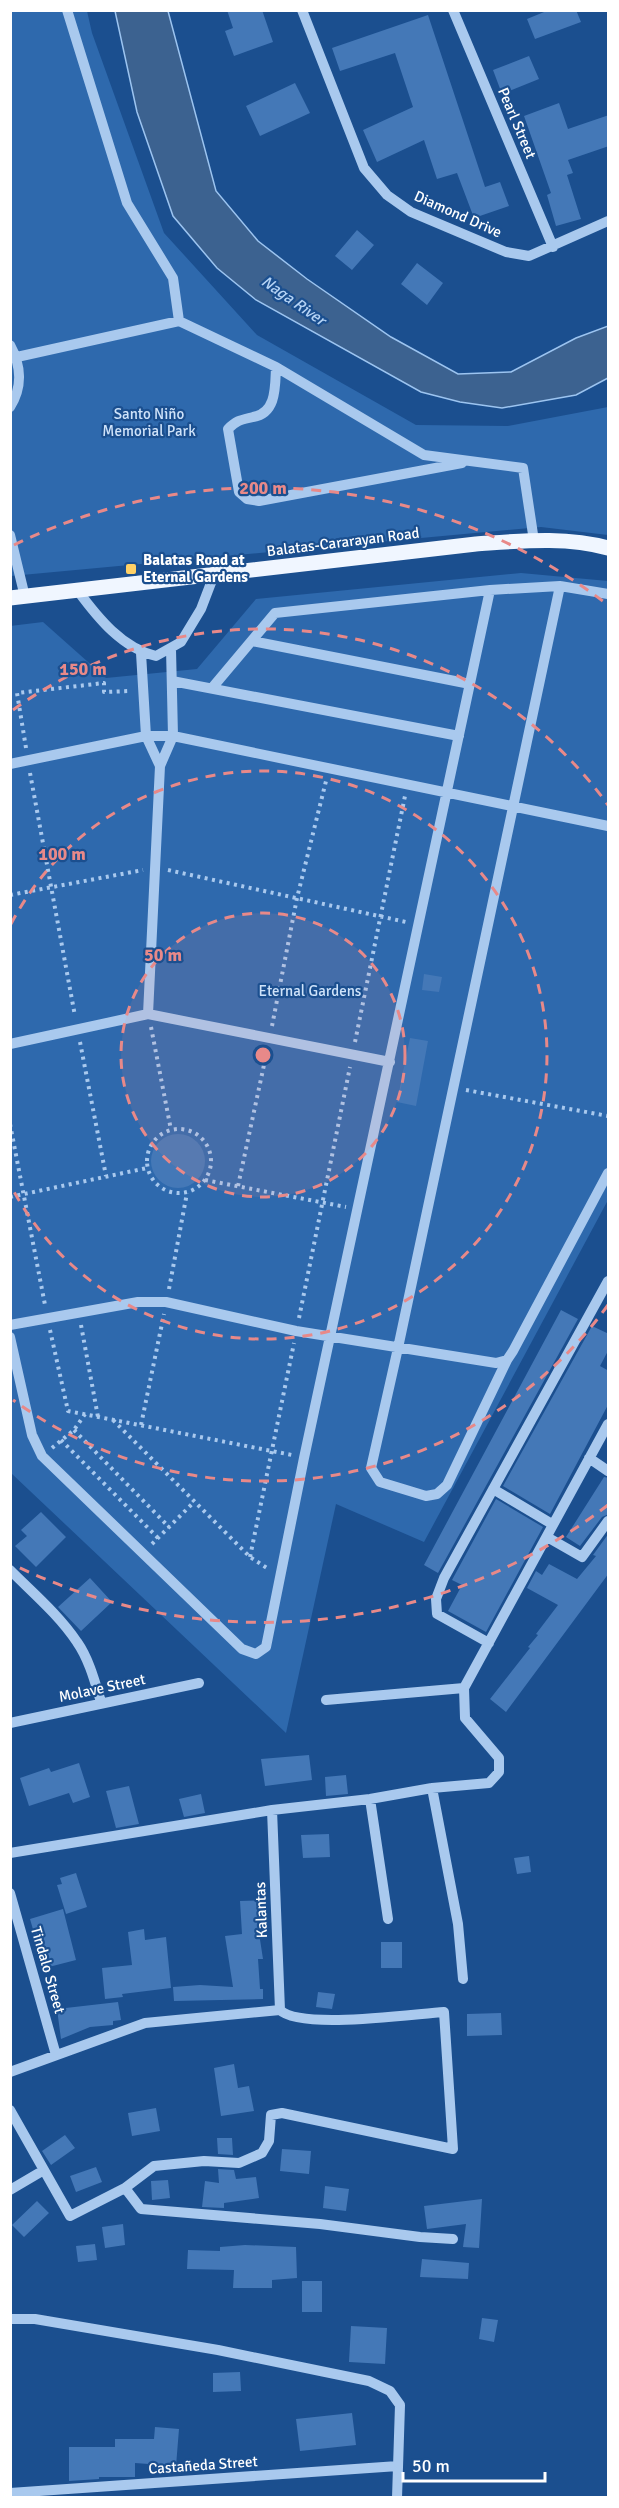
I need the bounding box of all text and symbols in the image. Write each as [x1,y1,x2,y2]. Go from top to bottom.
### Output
street label: Pearl Street [494,85,540,161]
street label: Diamond Drive [411,187,505,241]
water label: Naga River [257,271,331,331]
park label: Santo Niño Memorial Park [102,405,196,440]
text: 200 m [239,477,287,499]
street label: Balatas-Cararayan Road [266,524,420,560]
place label: Balatas Road at Eternal Gardens [143,551,248,586]
marker: Balatas Road at Eternal Gardens [124,562,138,576]
text: 150 m [59,658,107,680]
text: 100 m [38,843,86,865]
text: 50 m [144,944,182,966]
park label: Eternal Gardens [259,982,362,1000]
centre of rings [253,1045,273,1065]
street label: Molave Street [57,1670,147,1706]
street label: Kalantas [251,1881,271,1938]
street label: Tindalo Street [27,1924,69,2016]
scale bar [403,2445,546,2483]
street label: Castañeda Street [148,2452,258,2478]
text: 50 m [412,2455,450,2477]

